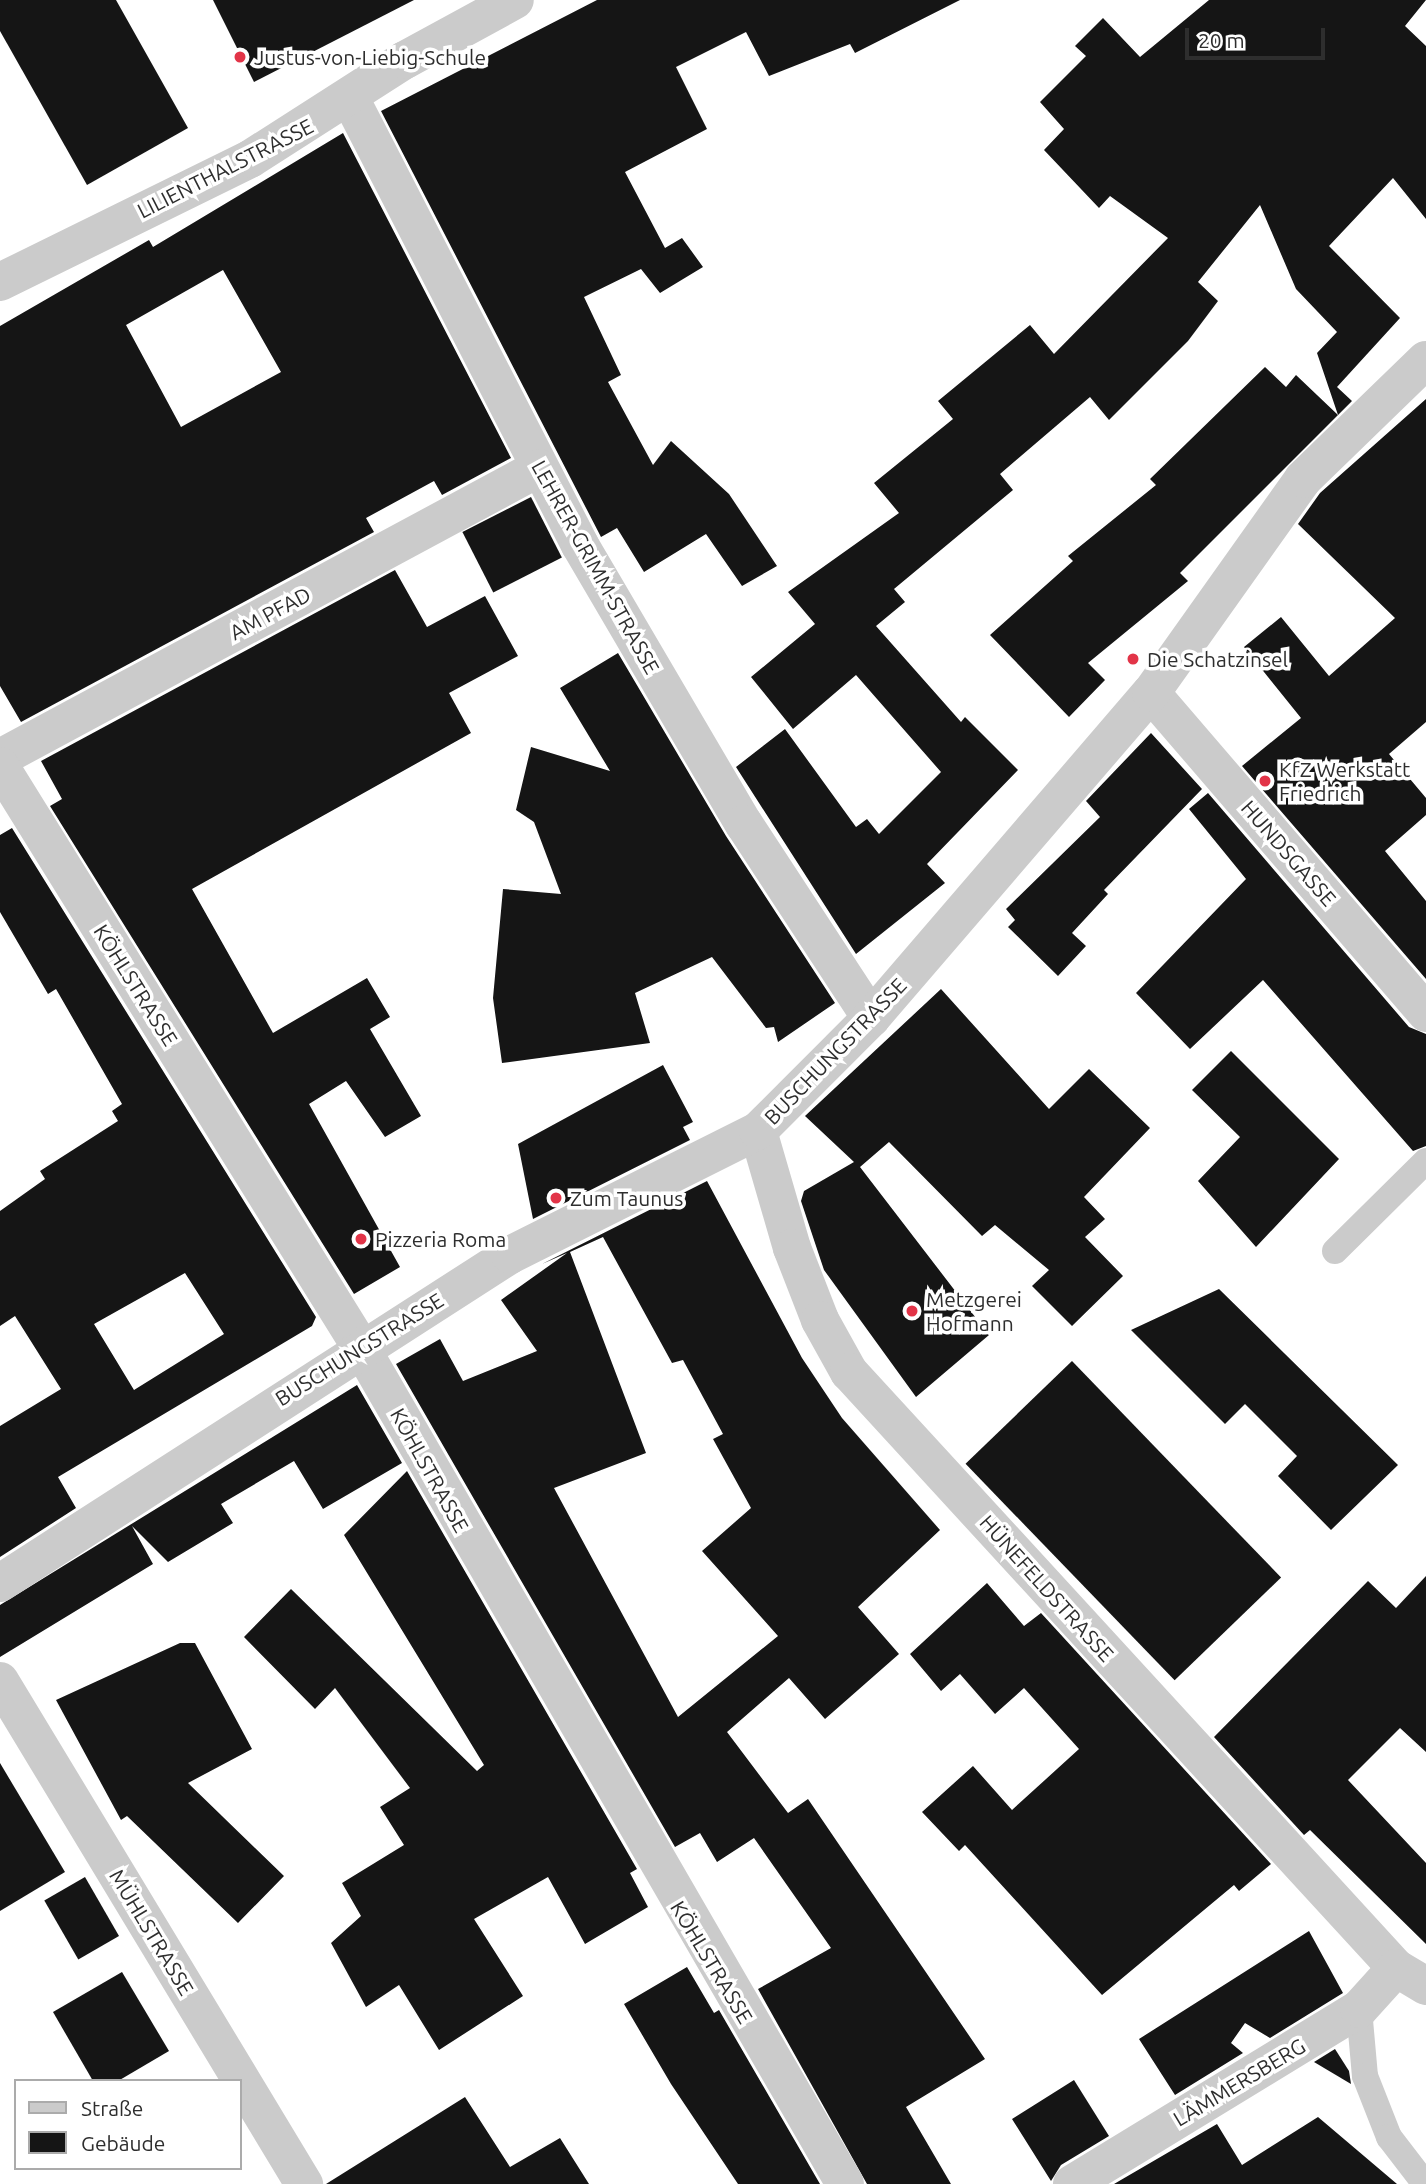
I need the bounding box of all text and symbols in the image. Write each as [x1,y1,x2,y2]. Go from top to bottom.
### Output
scale bar [1188,14,1328,58]
text: 20 m [1198,28,1245,52]
place label: Justus-von-Liebig-Schule [254,44,486,70]
marker: Justus-von-Liebig-Schule [232,49,248,65]
street label: LILIENTHALSTRASSE [133,113,317,223]
street label: LEHRER-GRIMM-STRASSE [527,456,665,678]
street label: AM PFAD [225,581,315,645]
place label: Die Schatzinsel [1147,646,1288,672]
marker: Die Schatzinsel [1125,651,1141,667]
place label: KfZ Werkstatt Friedrich [1279,756,1410,806]
marker: KfZ Werkstatt Friedrich [1257,773,1273,789]
street label: HUNDSGASSE [1236,795,1342,911]
street label: KÖHLSTRASSE [89,920,183,1050]
street label: BUSCHUNGSTRASSE [759,973,911,1129]
place label: Zum Taunus [570,1185,683,1211]
marker: Zum Taunus [548,1190,564,1206]
place label: Pizzeria Roma [375,1226,506,1252]
marker: Pizzeria Roma [353,1231,369,1247]
place label: Metzgerei Hofmann [926,1286,1022,1336]
street label: BUSCHUNGSTRASSE [270,1287,448,1411]
marker: Metzgerei Hofmann [904,1303,920,1319]
street label: KÖHLSTRASSE [385,1403,475,1537]
street label: HÜNEFELDSTRASSE [975,1510,1119,1666]
street label: MÜHLSTRASSE [105,1865,199,1999]
street label: KÖHLSTRASSE [666,1896,758,2028]
street label: LÄMMERSBERG [1169,2033,1309,2131]
legend [14,2079,242,2170]
text: Straße [81,2096,143,2120]
text: Gebäude [81,2131,165,2155]

